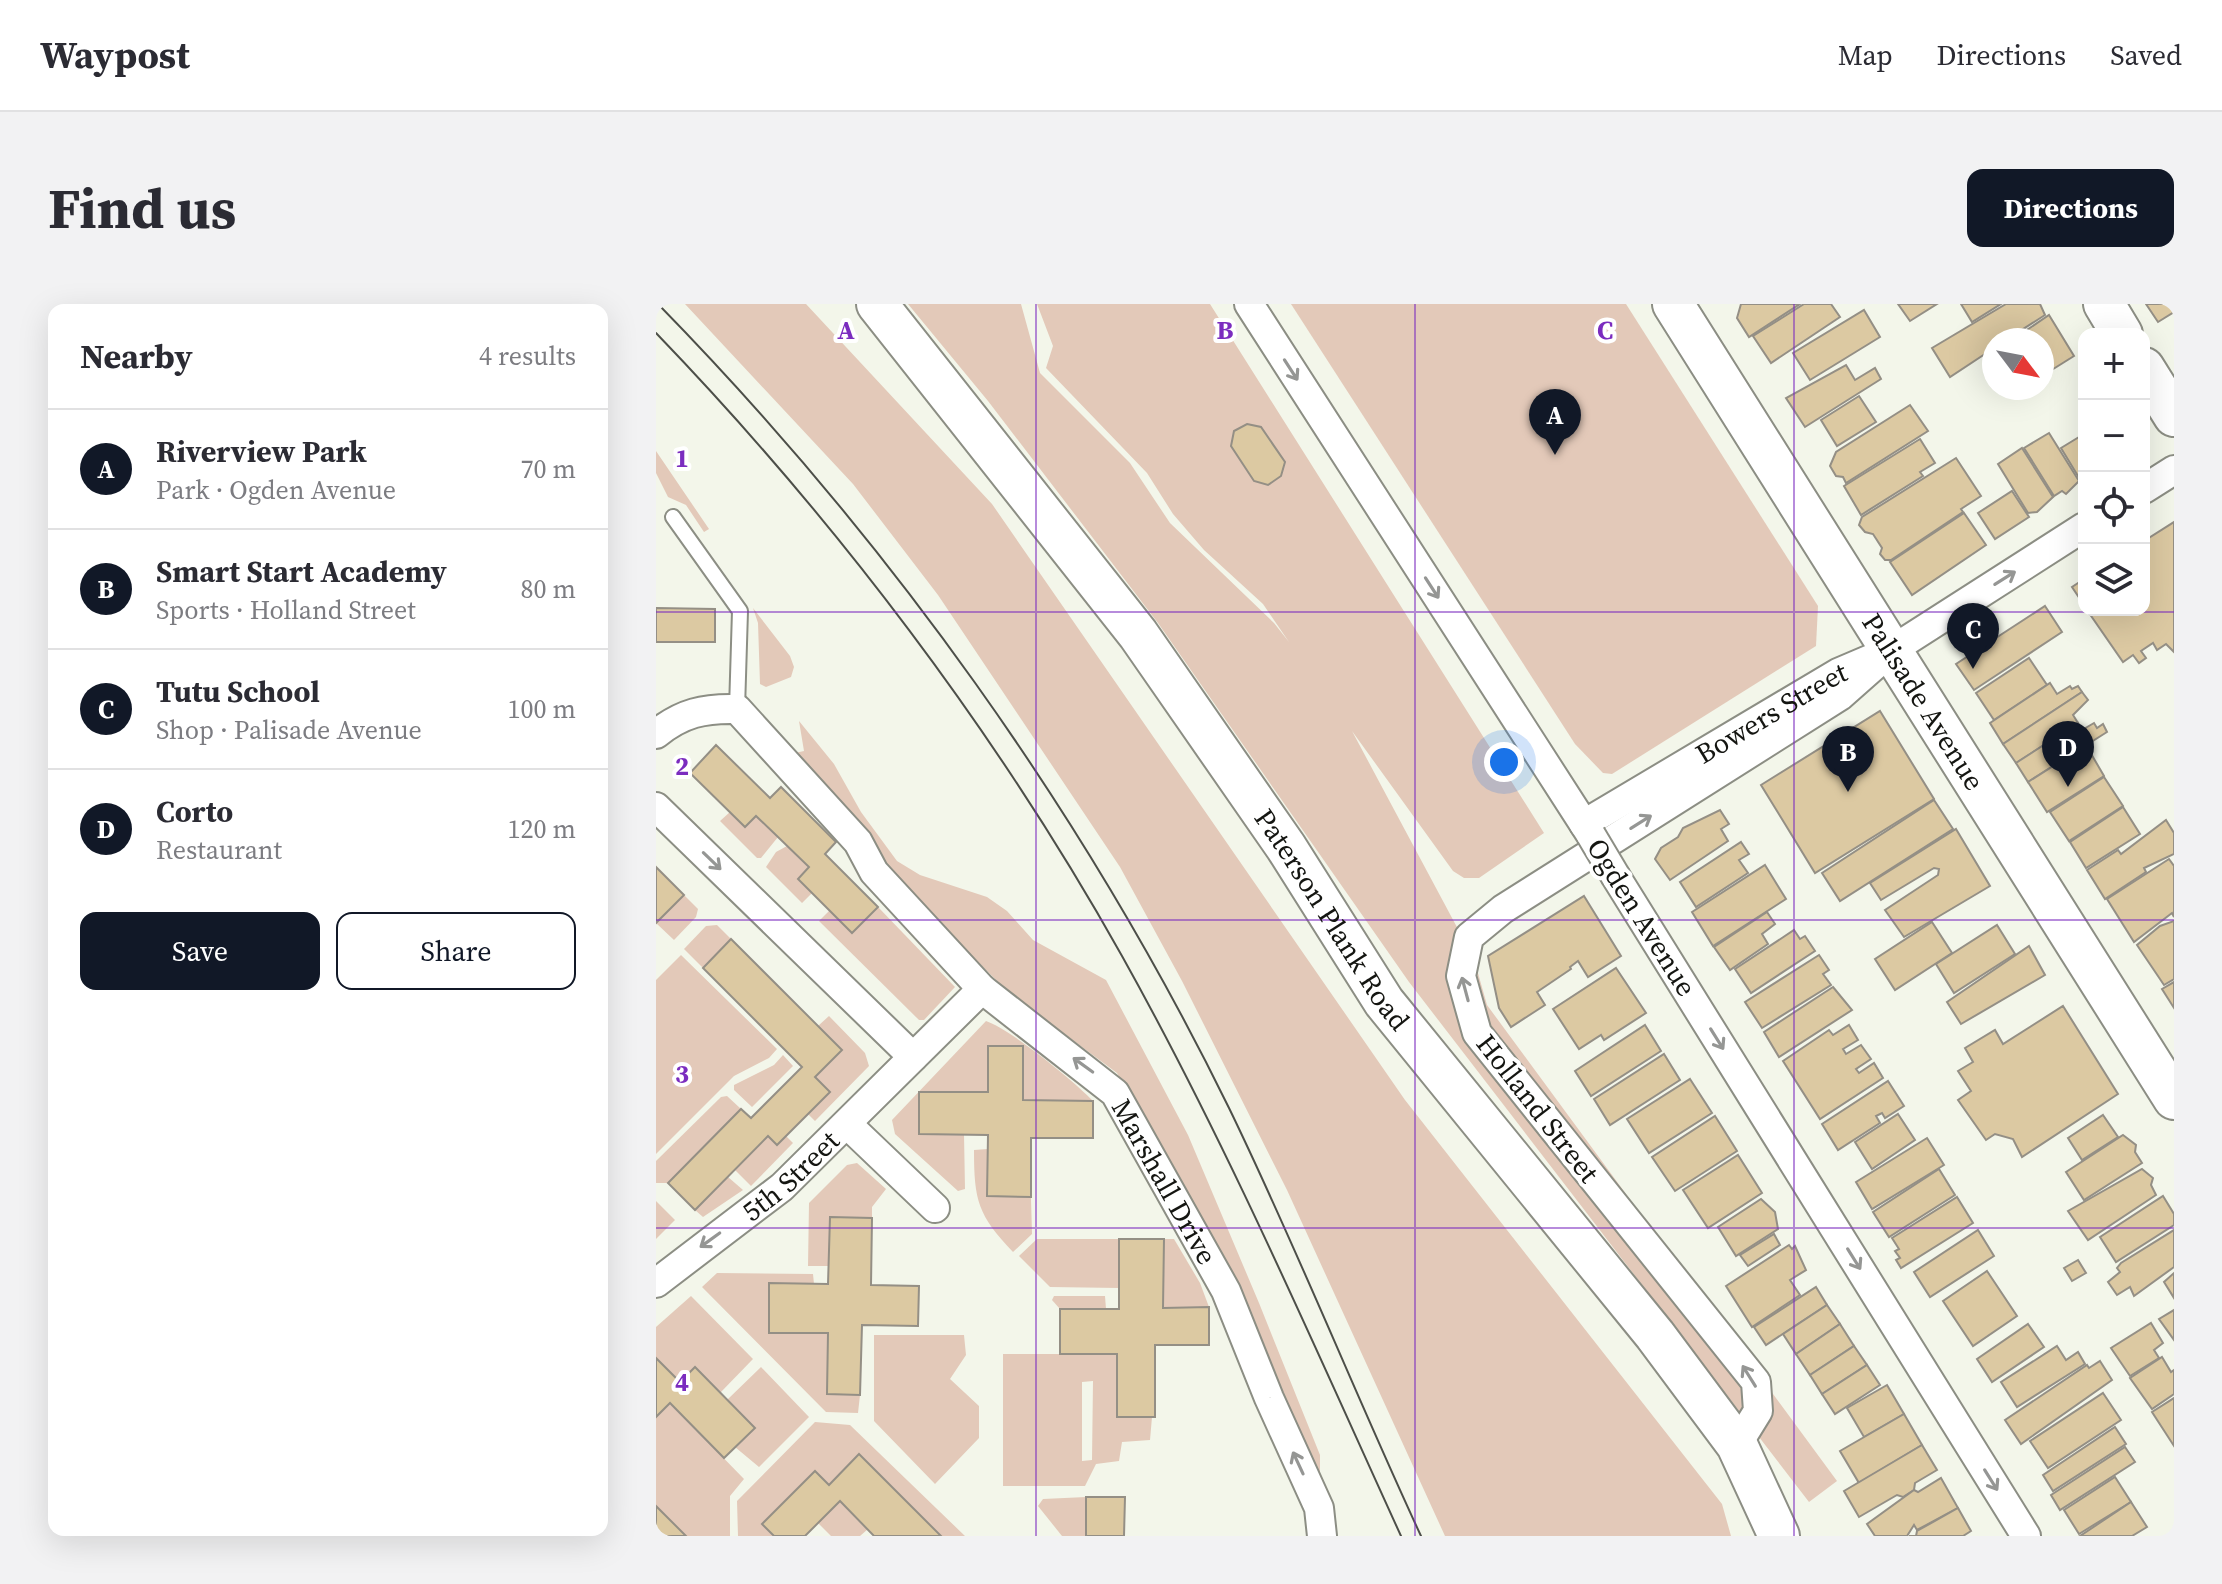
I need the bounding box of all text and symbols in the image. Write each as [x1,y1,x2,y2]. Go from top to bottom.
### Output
text: Waypost [40,29,190,81]
text: Map [1838,36,1893,74]
text: Directions [1937,36,2066,74]
text: Saved [2110,36,2182,74]
button: Directions [1967,169,2174,247]
text: Find us [48,170,236,247]
text: A [837,312,855,348]
text: B [1217,312,1234,348]
text: C [1597,312,1613,348]
north arrow [1982,328,2054,400]
map controls [2078,328,2150,616]
button: + [2078,328,2150,400]
text: Nearby [80,333,193,379]
text: 4 results [479,338,576,374]
one-way arrow [1283,358,1299,380]
pin: A [1529,389,1581,455]
button: − [2078,400,2150,472]
text: Riverview Park [156,431,367,472]
text: 1 [675,440,689,476]
text: A [97,451,115,487]
text: 70 m [521,451,576,487]
text: Park · Ogden Avenue [156,472,396,508]
button: locate [2078,472,2150,544]
button: layers [2078,544,2150,616]
text: Smart Start Academy [156,551,447,592]
one-way arrow [1993,569,2015,586]
text: B [98,571,114,607]
text: 80 m [521,571,576,607]
one-way arrow [1424,576,1440,599]
text: Sports · Holland Street [156,592,416,628]
pin: C [1947,603,1999,669]
street label: Palisade Avenue [1854,606,1994,797]
street label: Bowers Street [1691,657,1855,771]
text: Tutu School [156,671,320,712]
text: C [98,691,114,727]
text: 100 m [508,691,576,727]
text: Shop · Palisade Avenue [156,712,422,748]
pin: D [2042,721,2094,787]
pin: B [1822,726,1874,792]
your location [1484,742,1524,782]
text: 2 [675,748,689,784]
text: Corto [156,791,233,832]
street label: Paterson Plank Road [1246,801,1419,1038]
text: D [97,811,115,847]
text: 120 m [508,811,576,847]
one-way arrow [1629,813,1652,829]
street label: Ogden Avenue [1578,831,1706,1003]
text: Restaurant [156,832,282,868]
one-way arrow [702,851,721,870]
button: Save [80,912,320,990]
button: Share [336,912,576,990]
one-way arrow [1456,976,1471,1002]
street label: Holland Street [1468,1026,1609,1191]
one-way arrow [1708,1027,1725,1049]
text: 3 [675,1056,689,1092]
one-way arrow [1073,1057,1094,1074]
street label: Marshall Drive [1103,1092,1226,1271]
street label: 5th Street [734,1121,848,1230]
one-way arrow [700,1232,721,1249]
one-way arrow [1846,1247,1862,1270]
text: 4 [675,1364,689,1400]
one-way arrow [1740,1365,1757,1387]
one-way arrow [1290,1451,1305,1475]
one-way arrow [1984,1468,2000,1491]

